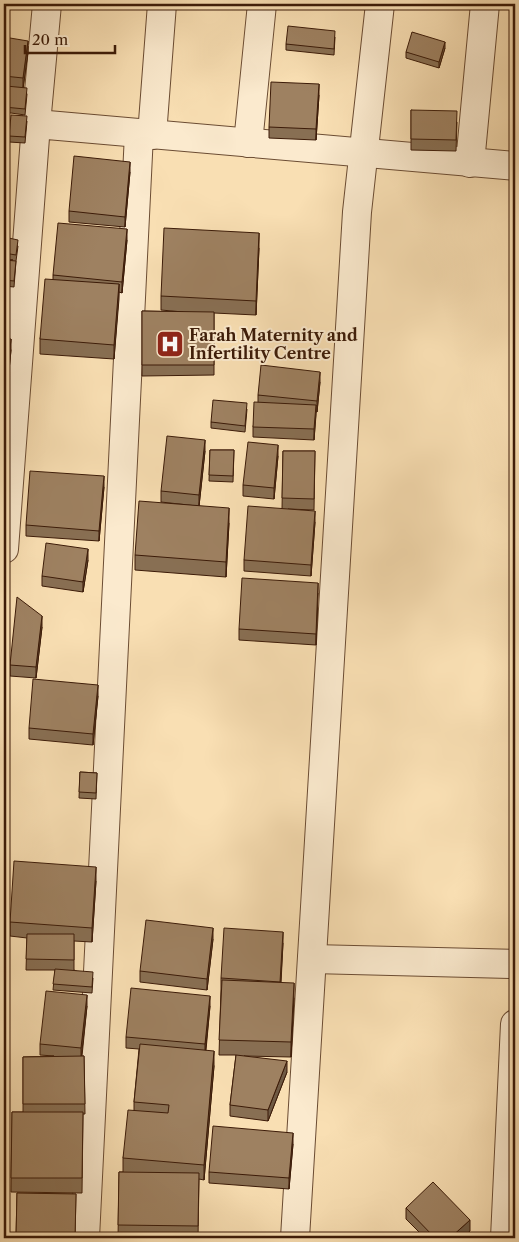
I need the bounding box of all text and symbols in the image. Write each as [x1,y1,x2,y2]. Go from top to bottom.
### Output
scale bar [25,22,115,54]
text: 20 m [32,30,68,49]
place label: Farah Maternity and Infertility Centre [189,325,358,363]
hospital icon: Farah Maternity and Infertility Centre [155,329,185,359]

